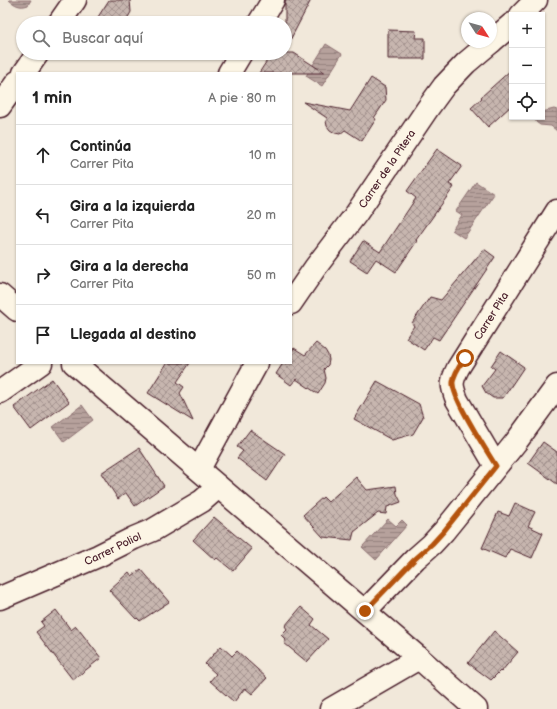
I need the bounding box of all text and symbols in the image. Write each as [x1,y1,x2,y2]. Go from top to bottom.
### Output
north arrow [461,12,497,48]
map controls [509,12,545,120]
button: + [509,12,545,48]
search box [16,16,292,60]
icon: search [30,27,52,49]
text: Buscar aquí [62,29,143,48]
button: − [509,48,545,84]
button: locate [509,84,545,120]
text: 1 min [32,88,72,108]
text: A pie · 80 m [208,90,276,106]
street label: Carrer de la Pitera [356,127,418,210]
text: Continúa [70,137,131,156]
icon: ahead [32,144,54,166]
text: 10 m [249,147,276,163]
text: Carrer Pita [70,156,134,172]
text: Gira a la izquierda [70,197,195,216]
icon: left [32,204,54,226]
text: 20 m [246,207,276,223]
text: Carrer Pita [70,216,134,232]
text: Gira a la derecha [70,257,189,276]
icon: right [32,264,54,286]
text: 50 m [247,267,276,283]
text: Carrer Pita [70,276,134,292]
street label: Carrer Pita [471,289,511,342]
icon: arrive [32,324,54,346]
text: Llegada al destino [70,325,196,344]
route start [456,349,474,367]
street label: Carrer Poliol [82,529,143,568]
route end [356,602,374,620]

